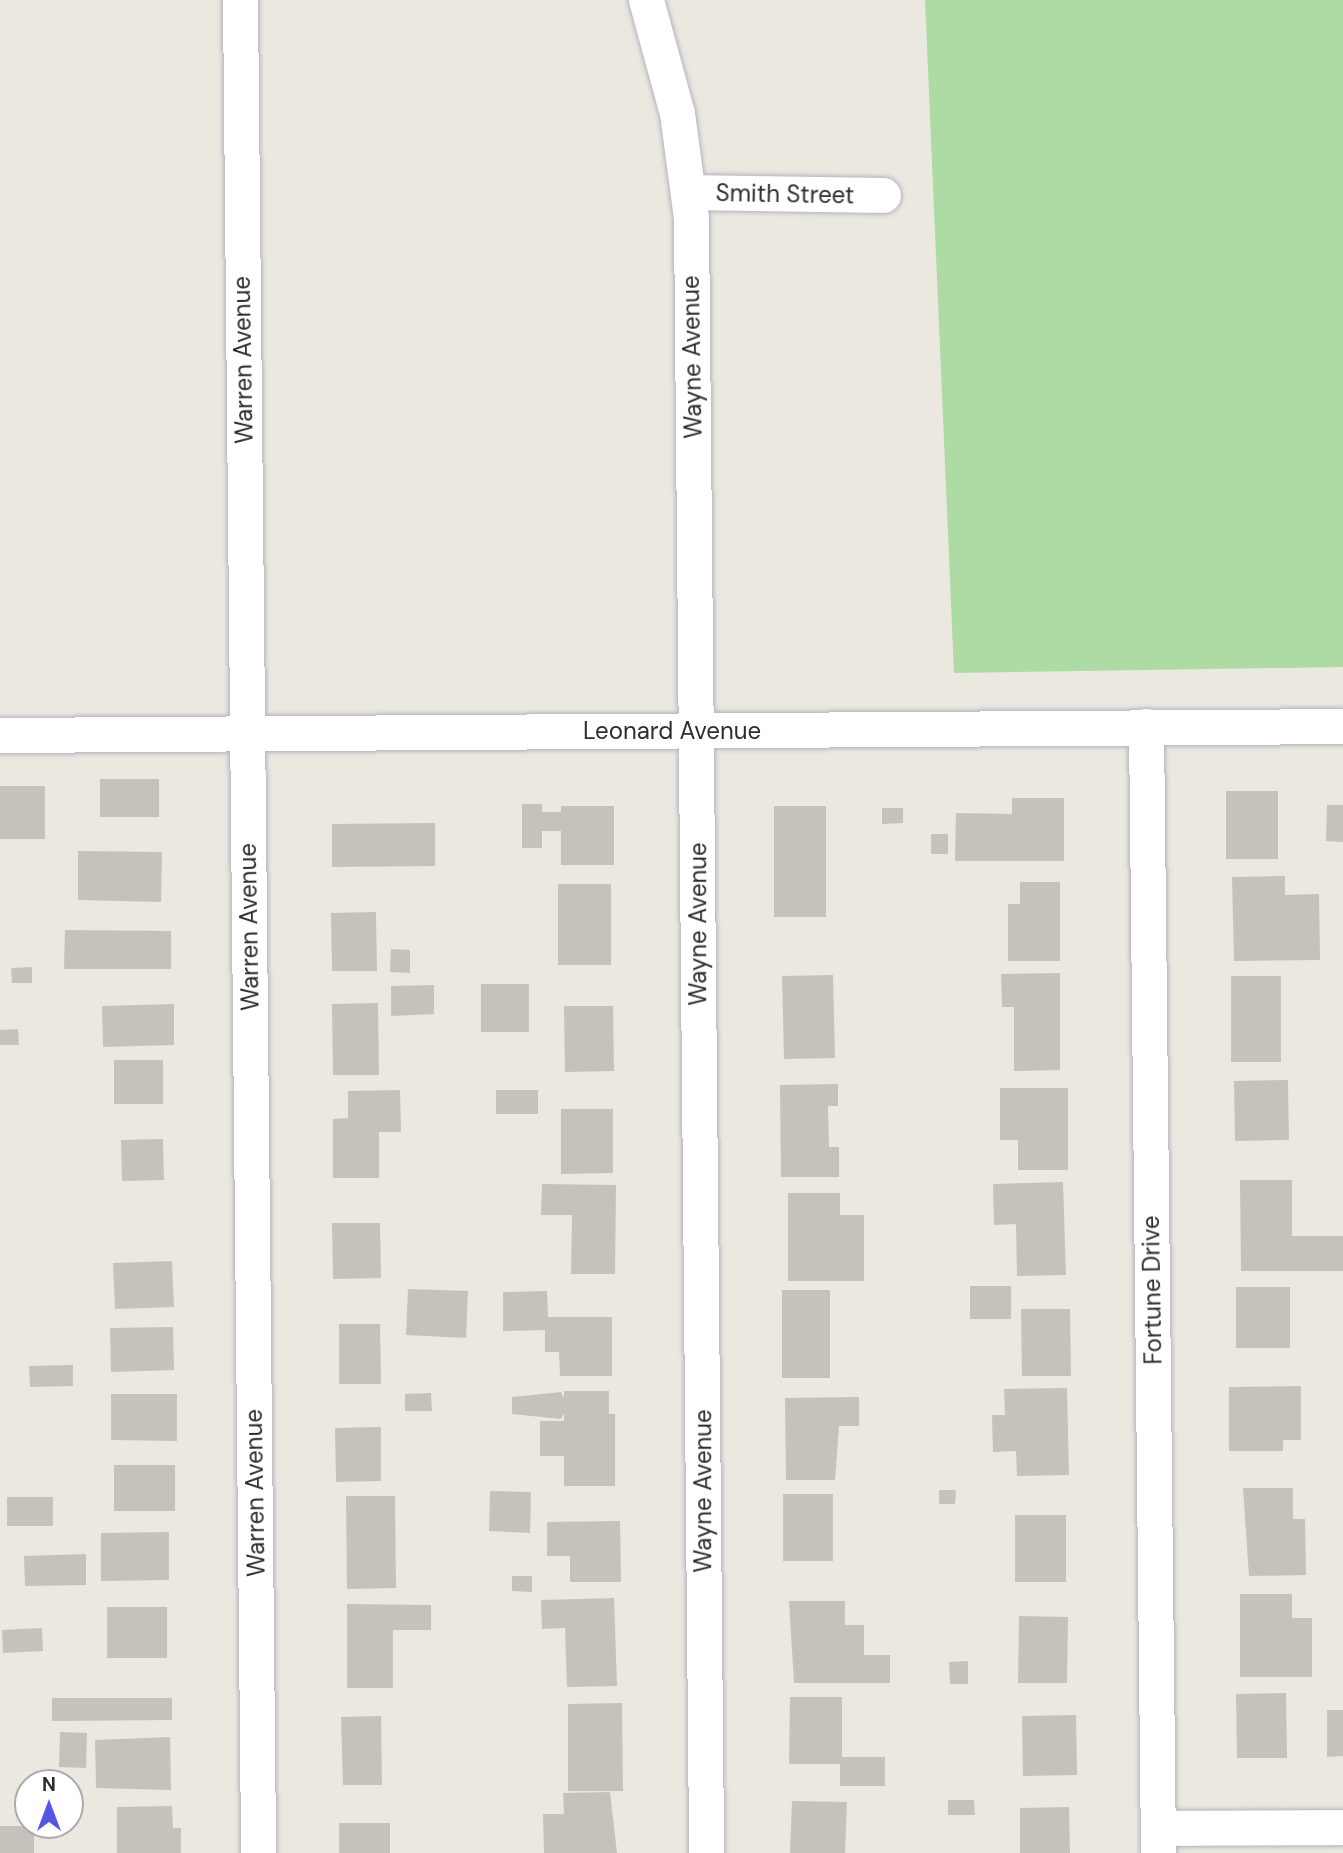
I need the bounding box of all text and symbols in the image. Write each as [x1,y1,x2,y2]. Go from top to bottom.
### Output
street label: Smith Street [715,178,855,210]
street label: Wayne Avenue [676,275,708,439]
street label: Warren Avenue [227,276,259,444]
street label: Leonard Avenue [583,717,761,745]
street label: Wayne Avenue [684,842,712,1006]
street label: Warren Avenue [233,843,265,1011]
street label: Fortune Drive [1136,1215,1168,1365]
street label: Warren Avenue [239,1409,271,1577]
street label: Wayne Avenue [689,1409,717,1573]
north arrow [14,1769,84,1839]
text: N [42,1772,56,1797]

